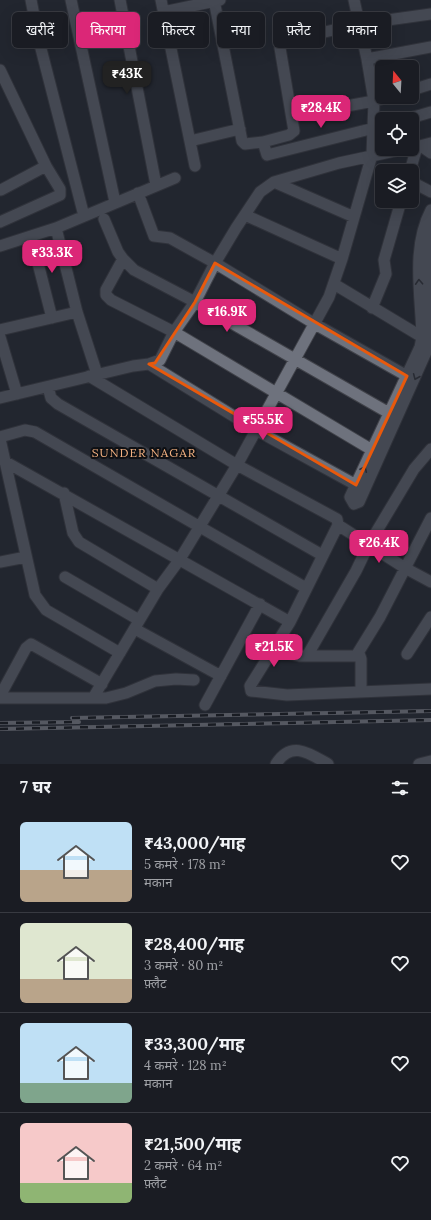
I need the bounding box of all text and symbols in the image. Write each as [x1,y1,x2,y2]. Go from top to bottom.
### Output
chip: खरीदें [12,12,68,48]
chip: किराया [76,12,140,48]
chip: फ़िल्टर [148,12,209,48]
chip: नया [217,12,265,48]
chip: फ़्लैट [273,12,325,48]
chip: मकान [333,12,391,48]
north arrow [375,60,419,104]
map controls [375,60,419,208]
pin: ₹43K [103,61,151,95]
text: ₹43K [111,65,143,82]
pin: ₹28.4K [288,95,354,129]
text: ₹28.4K [300,99,342,116]
button: locate [375,112,419,156]
button: layers [375,164,419,208]
pin: ₹33.3K [19,240,85,274]
text: ₹33.3K [31,244,73,261]
one-way arrow [415,279,424,285]
pin: ₹16.9K [194,299,260,333]
text: ₹16.9K [207,303,247,320]
one-way arrow [413,374,421,381]
pin: ₹55.5K [230,407,296,441]
text: ₹55.5K [243,411,283,428]
district label: SUNDER NAGAR [92,445,196,460]
one-way arrow [359,466,367,474]
pin: ₹26.4K [346,530,412,564]
text: ₹26.4K [358,534,400,551]
pin: ₹21.5K [241,634,307,668]
text: ₹21.5K [255,638,293,655]
text: 7 घर [20,776,51,798]
icon: filters [389,777,411,799]
text: ₹43,000/माह [144,832,245,854]
icon: home [52,838,100,886]
icon: heart [389,851,411,873]
text: 5 कमरे · 178 m² [144,856,226,873]
text: मकान [144,874,172,891]
text: ₹28,400/माह [144,933,244,955]
icon: home [52,939,100,987]
icon: heart [389,952,411,974]
text: 3 कमरे · 80 m² [144,957,223,974]
text: फ़्लैट [144,975,167,992]
text: ₹33,300/माह [144,1033,245,1055]
icon: home [52,1039,100,1087]
icon: heart [389,1052,411,1074]
text: 4 कमरे · 128 m² [144,1057,227,1074]
text: मकान [144,1075,172,1092]
text: ₹21,500/माह [144,1133,241,1155]
icon: home [52,1139,100,1187]
icon: heart [389,1152,411,1174]
text: 2 कमरे · 64 m² [144,1157,222,1174]
text: फ़्लैट [144,1175,167,1192]

